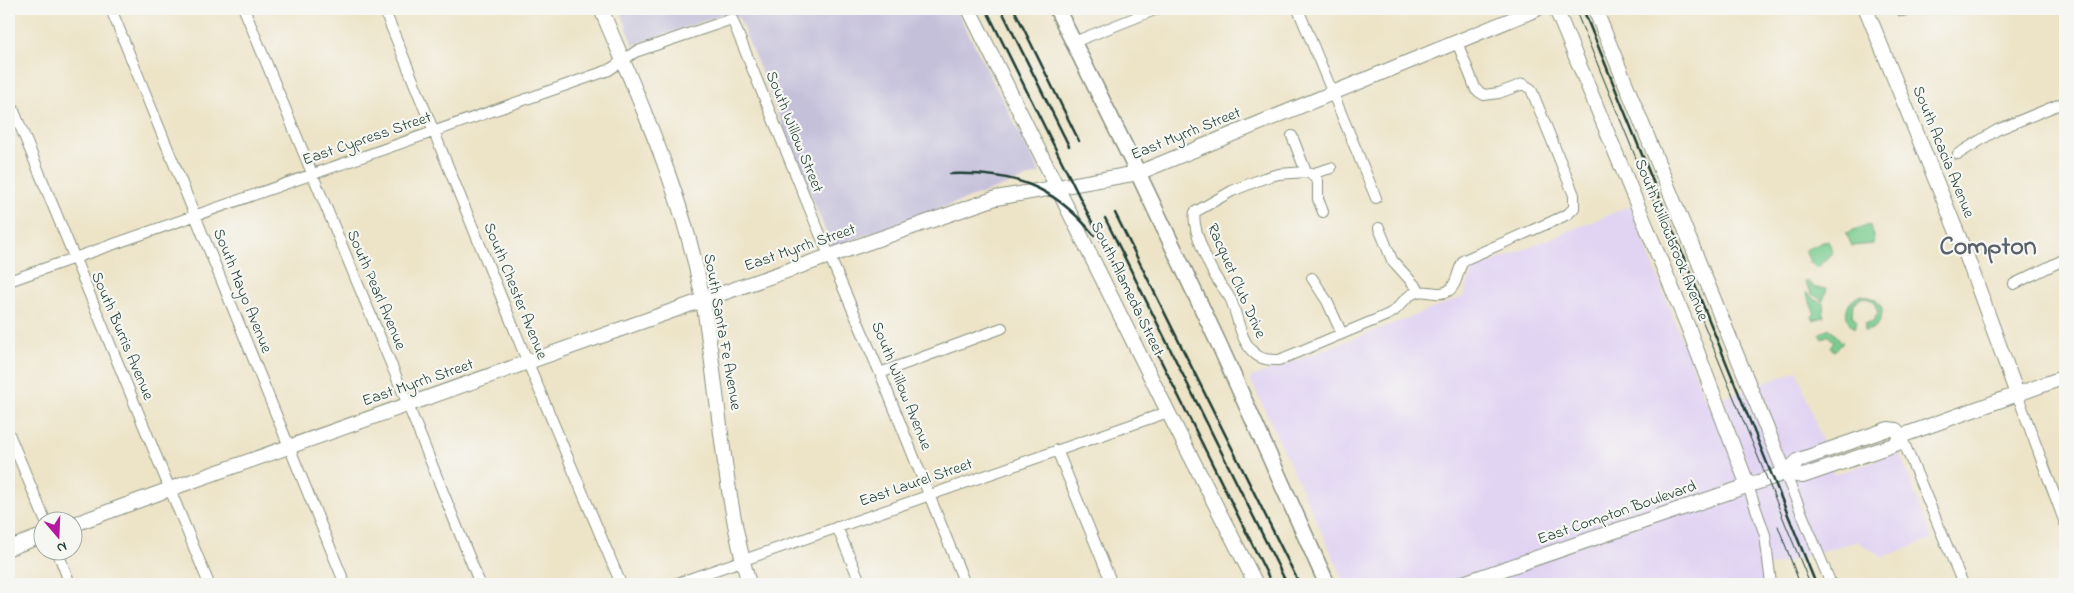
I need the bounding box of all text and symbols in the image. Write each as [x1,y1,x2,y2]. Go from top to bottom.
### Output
street label: South Willow Street [759,68,830,197]
street label: South Acacia Avenue [1906,82,1981,223]
street label: East Myrrh Street [1128,101,1245,167]
street label: East Cypress Street [299,105,435,172]
street label: South Willowbrook Avenue [1627,155,1715,325]
street label: South Alameda Street [1084,217,1170,361]
street label: East Myrrh Street [741,218,859,278]
street label: South Chester Avenue [477,219,554,364]
street label: Racquet Club Drive [1200,220,1272,343]
street label: South Mayo Avenue [206,225,278,358]
street label: South Pearl Avenue [340,226,412,354]
district label: Compton [1939,229,2037,267]
street label: South Santa Fe Avenue [696,252,748,413]
street label: South Burris Avenue [84,268,160,405]
street label: South Willow Avenue [864,318,938,455]
street label: East Myrrh Street [359,353,477,413]
street label: East Laurel Street [856,452,977,514]
street label: East Compton Boulevard [1534,475,1700,551]
north arrow [32,510,82,560]
text: N [54,535,70,558]

